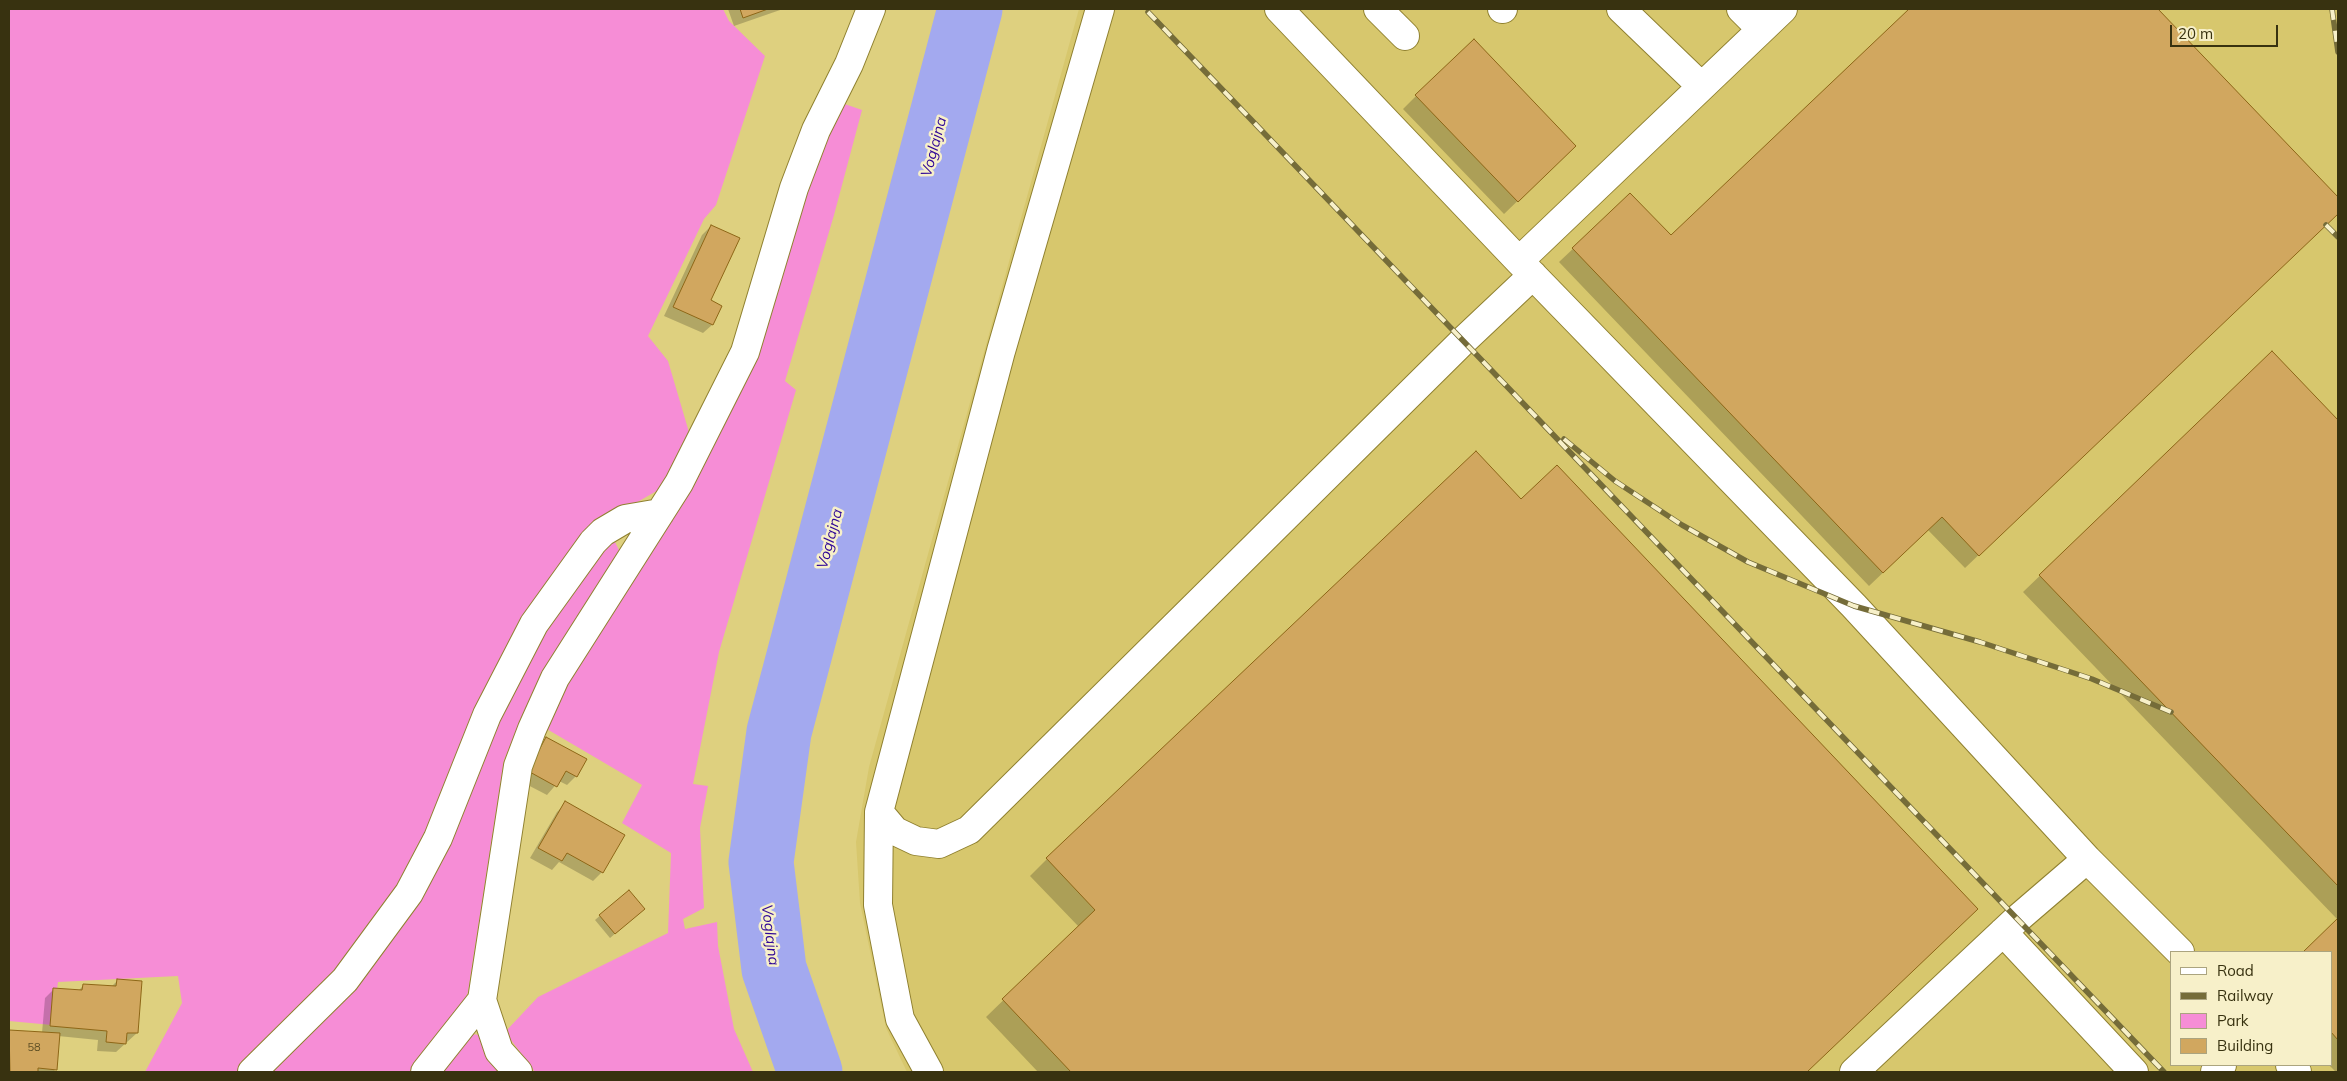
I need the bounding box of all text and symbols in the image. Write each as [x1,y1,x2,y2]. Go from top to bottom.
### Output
scale bar [2172,15,2280,47]
text: 20 m [2178,24,2213,43]
water label: Voglajna [917,115,951,179]
water label: Voglajna [813,507,847,571]
water label: Voglajna [757,904,783,966]
legend [2170,951,2332,1066]
text: Road [2217,961,2254,980]
text: Railway [2217,986,2273,1005]
text: Park [2217,1011,2249,1030]
text: Building [2217,1036,2273,1055]
house number: 58 [27,1041,41,1055]

